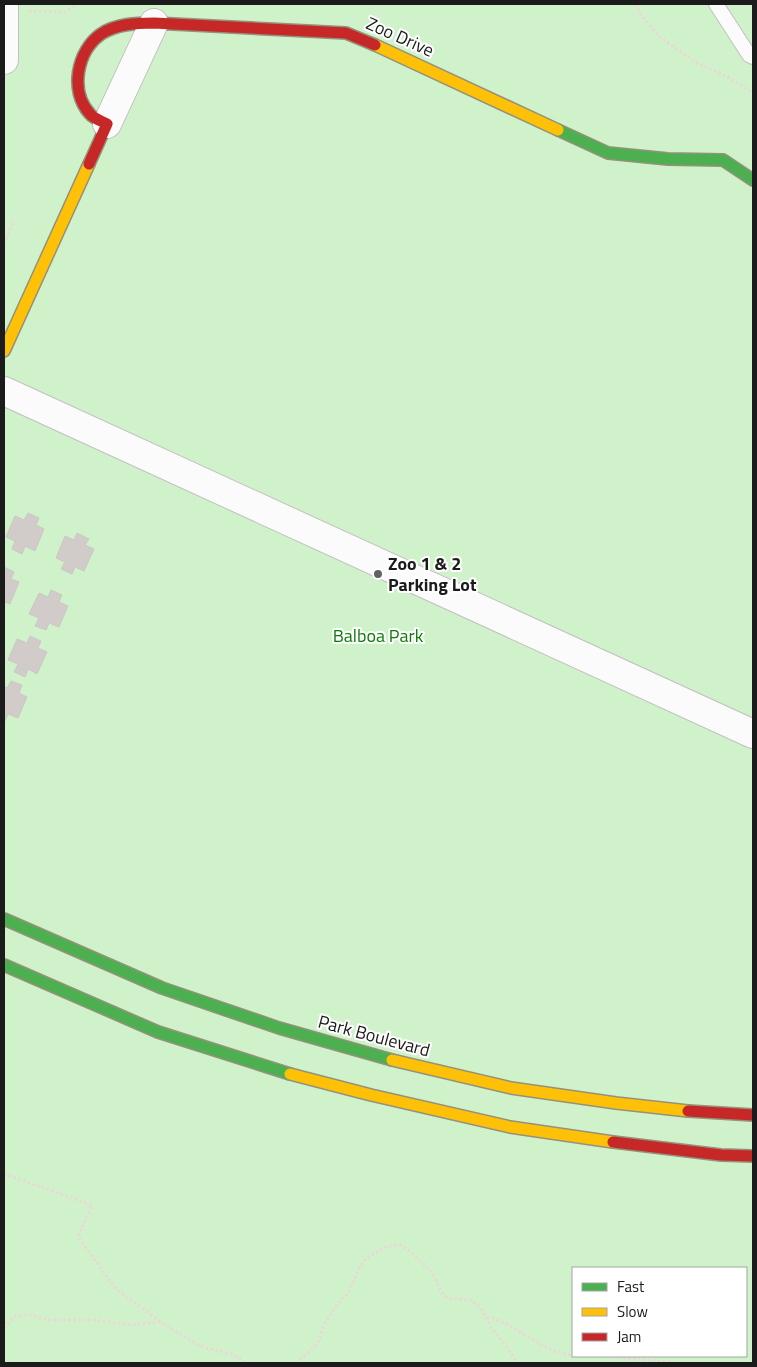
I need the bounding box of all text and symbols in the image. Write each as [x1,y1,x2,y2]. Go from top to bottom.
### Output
street label: Zoo Drive [362,10,438,63]
place label: Zoo 1 & 2 Parking Lot [388,550,477,598]
marker: Zoo 1 & 2 Parking Lot [372,568,384,580]
park label: Balboa Park [333,622,424,649]
street label: Park Boulevard [315,1008,433,1063]
legend [572,1267,747,1357]
text: Fast [617,1275,645,1298]
text: Slow [617,1300,648,1323]
text: Jam [617,1325,641,1348]

